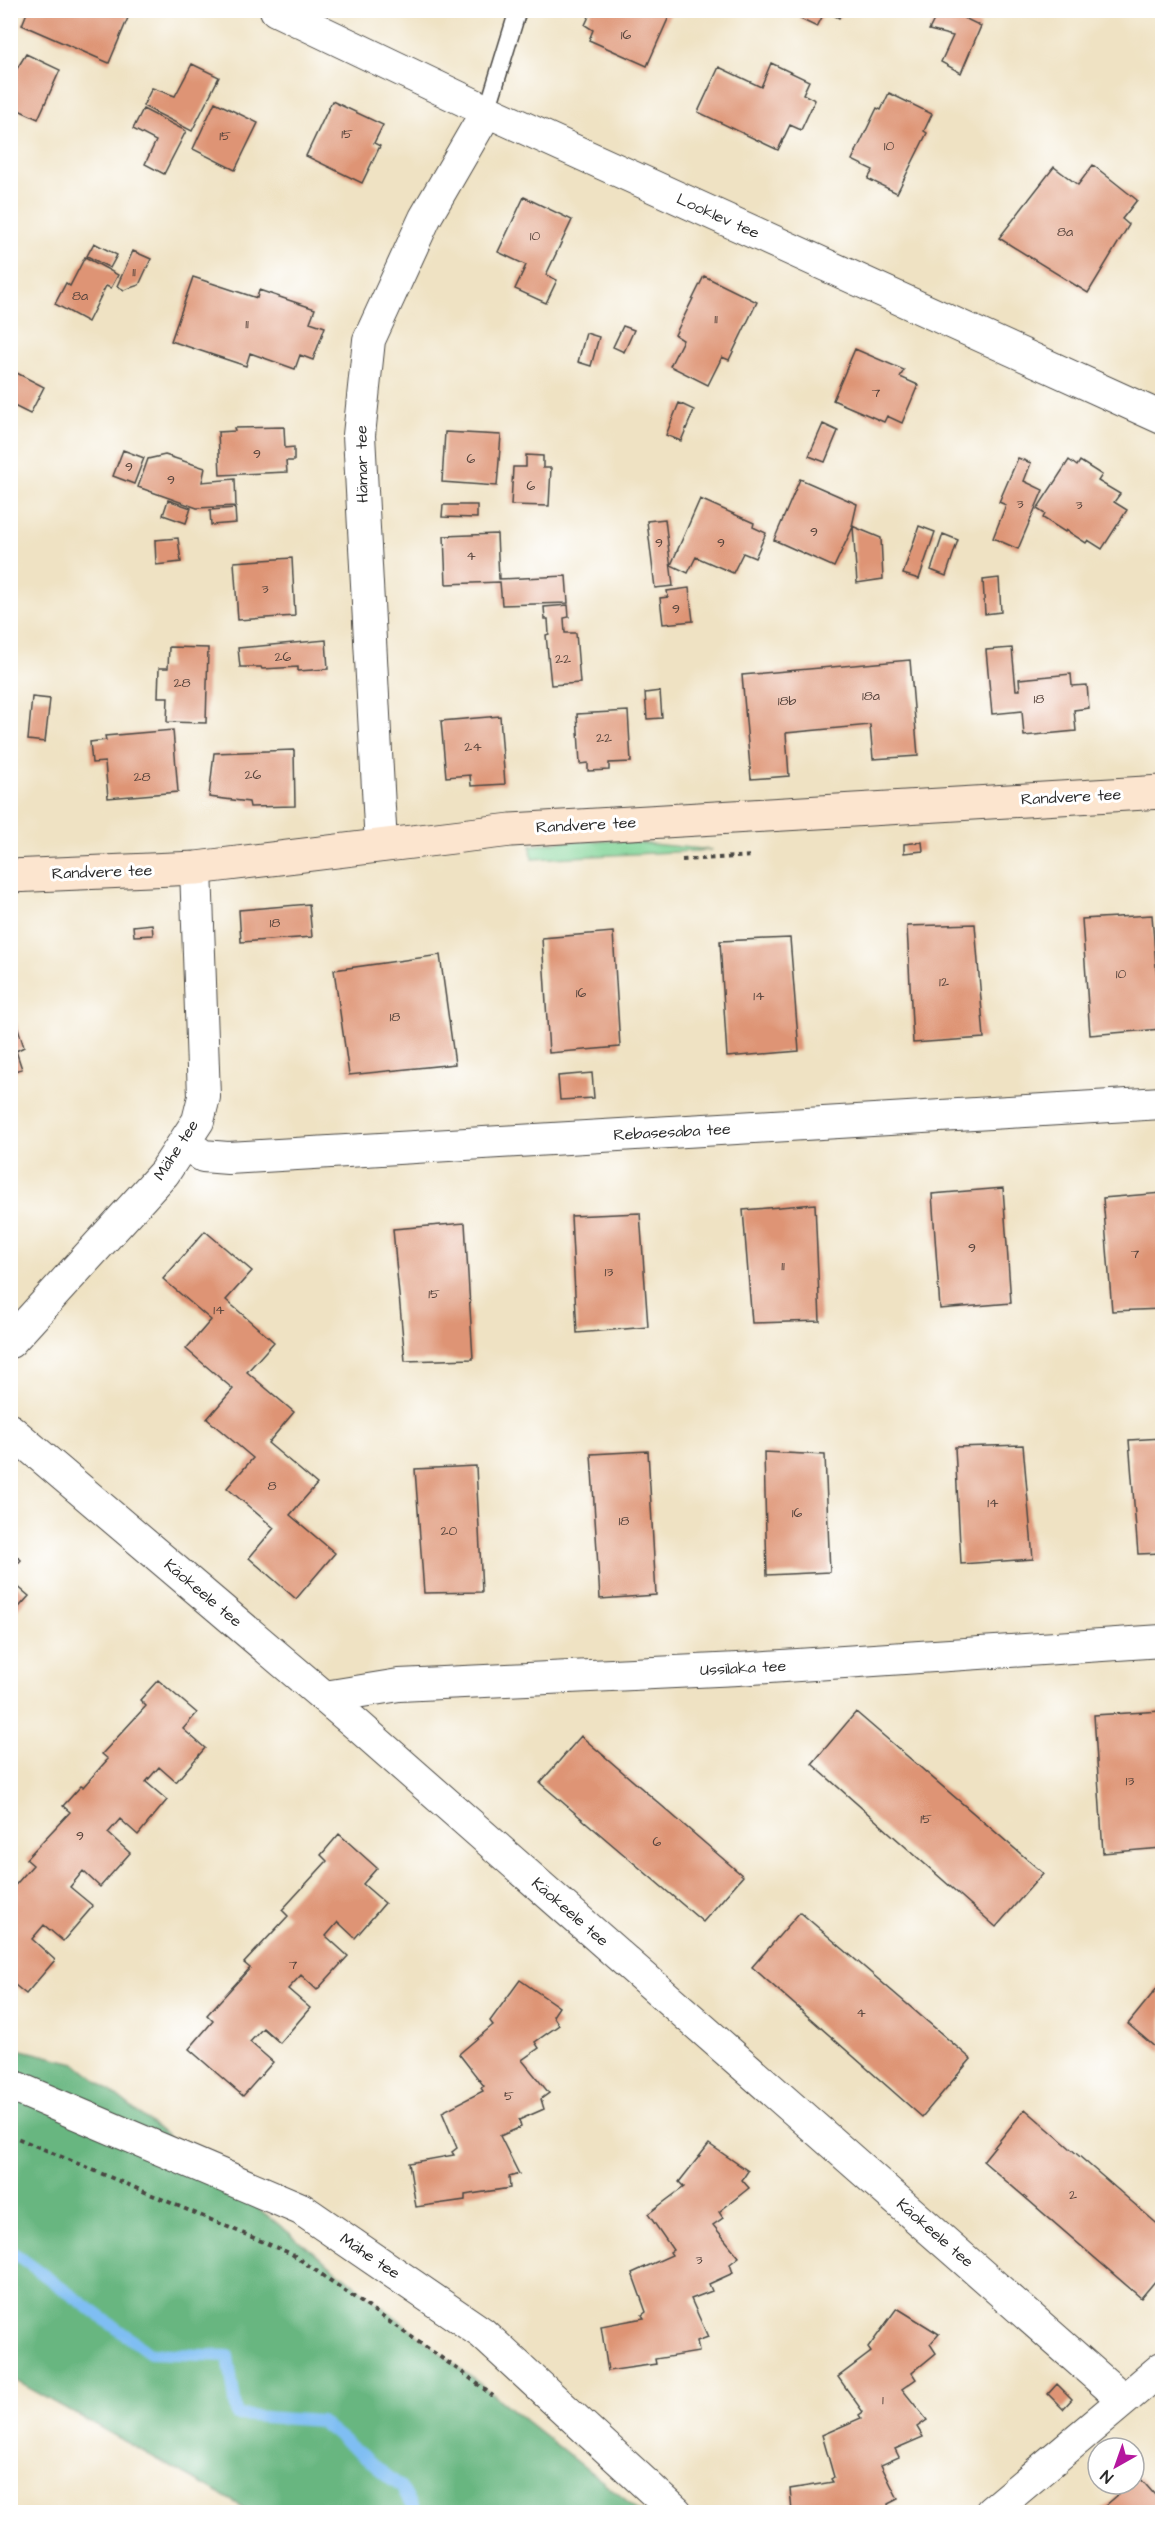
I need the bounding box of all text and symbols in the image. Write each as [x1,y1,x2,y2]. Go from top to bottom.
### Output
house number: 16 [621,25,632,45]
house number: 15 [341,124,353,144]
house number: 15 [219,126,231,146]
house number: 10 [884,136,894,156]
street label: Looklev tee [673,188,763,244]
house number: 8a [1057,222,1073,242]
house number: 10 [530,226,540,246]
house number: 11 [132,262,136,282]
house number: 8a [72,286,88,306]
house number: 11 [714,309,718,329]
house number: 11 [245,314,249,334]
house number: 7 [872,383,881,403]
street label: Hämar tee [350,425,374,503]
house number: 9 [253,444,261,464]
house number: 6 [467,449,476,469]
house number: 9 [125,457,133,477]
house number: 9 [167,470,175,490]
house number: 6 [527,476,536,496]
house number: 3 [1016,494,1024,514]
house number: 3 [1075,495,1083,515]
house number: 9 [810,522,818,542]
house number: 9 [655,533,663,553]
house number: 9 [717,533,725,553]
house number: 4 [466,546,476,566]
house number: 3 [261,579,269,599]
house number: 9 [672,599,680,619]
house number: 26 [275,647,292,667]
house number: 22 [555,649,571,669]
house number: 28 [173,673,191,693]
house number: 18a [862,686,880,706]
house number: 18 [1034,689,1044,709]
house number: 18b [778,691,797,711]
house number: 22 [596,728,612,748]
house number: 24 [464,737,482,757]
house number: 26 [245,765,262,785]
house number: 28 [133,767,151,787]
street label: Randvere tee [1020,783,1122,811]
street label: Randvere tee [535,811,637,839]
street label: Randvere tee [51,859,153,885]
house number: 18 [270,913,280,933]
house number: 10 [1116,964,1126,984]
house number: 12 [939,972,949,992]
house number: 16 [576,983,587,1003]
house number: 14 [753,986,765,1006]
house number: 18 [390,1007,400,1027]
street label: Mähe tee [148,1115,204,1185]
street label: Rebasesaba tee [613,1118,732,1146]
house number: 9 [968,1238,976,1258]
house number: 7 [1131,1244,1140,1264]
house number: 11 [781,1256,785,1276]
house number: 13 [605,1262,613,1282]
house number: 15 [428,1284,440,1304]
house number: 14 [213,1300,225,1320]
house number: 8 [267,1476,277,1496]
house number: 14 [987,1493,999,1513]
house number: 16 [792,1503,803,1523]
house number: 18 [619,1511,629,1531]
house number: 20 [441,1521,458,1541]
street label: Käokeele tee [159,1554,247,1632]
street label: Ussilaka tee [699,1655,787,1681]
house number: 13 [1126,1771,1134,1791]
house number: 15 [920,1809,932,1829]
house number: 9 [76,1826,84,1846]
house number: 6 [653,1832,662,1852]
street label: Käokeele tee [527,1872,613,1952]
house number: 7 [289,1955,298,1975]
house number: 4 [856,2003,866,2023]
house number: 5 [504,2086,514,2106]
house number: 2 [1069,2185,1077,2205]
street label: Käokeele tee [892,2193,978,2273]
street label: Mähe tee [336,2228,405,2284]
house number: 3 [695,2250,703,2270]
house number: 1 [882,2390,884,2410]
north arrow [1086,2436,1146,2496]
text: N [1096,2465,1118,2488]

